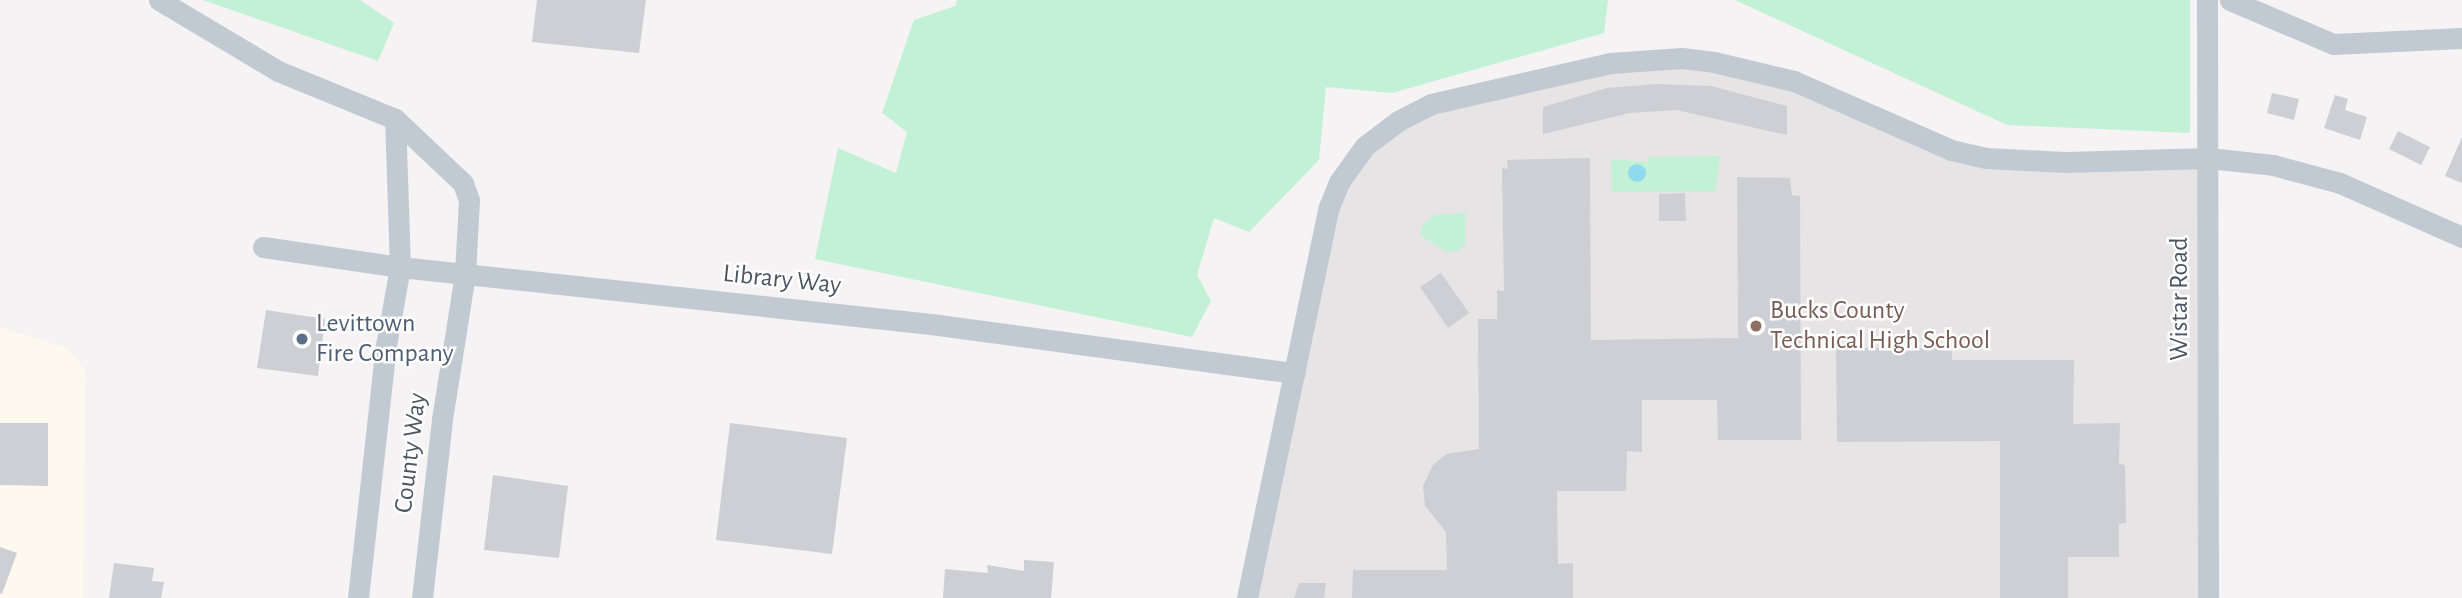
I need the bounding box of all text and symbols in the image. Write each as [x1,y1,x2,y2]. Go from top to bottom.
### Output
street label: Wistar Road [2164,237,2196,361]
street label: Library Way [721,258,843,302]
place label: Bucks County Technical High School [1770,295,1990,356]
place label: Levittown Fire Company [316,308,454,370]
marker: Bucks County Technical High School [1748,318,1764,334]
marker: Levittown Fire Company [294,331,310,347]
street label: County Way [388,391,434,515]

